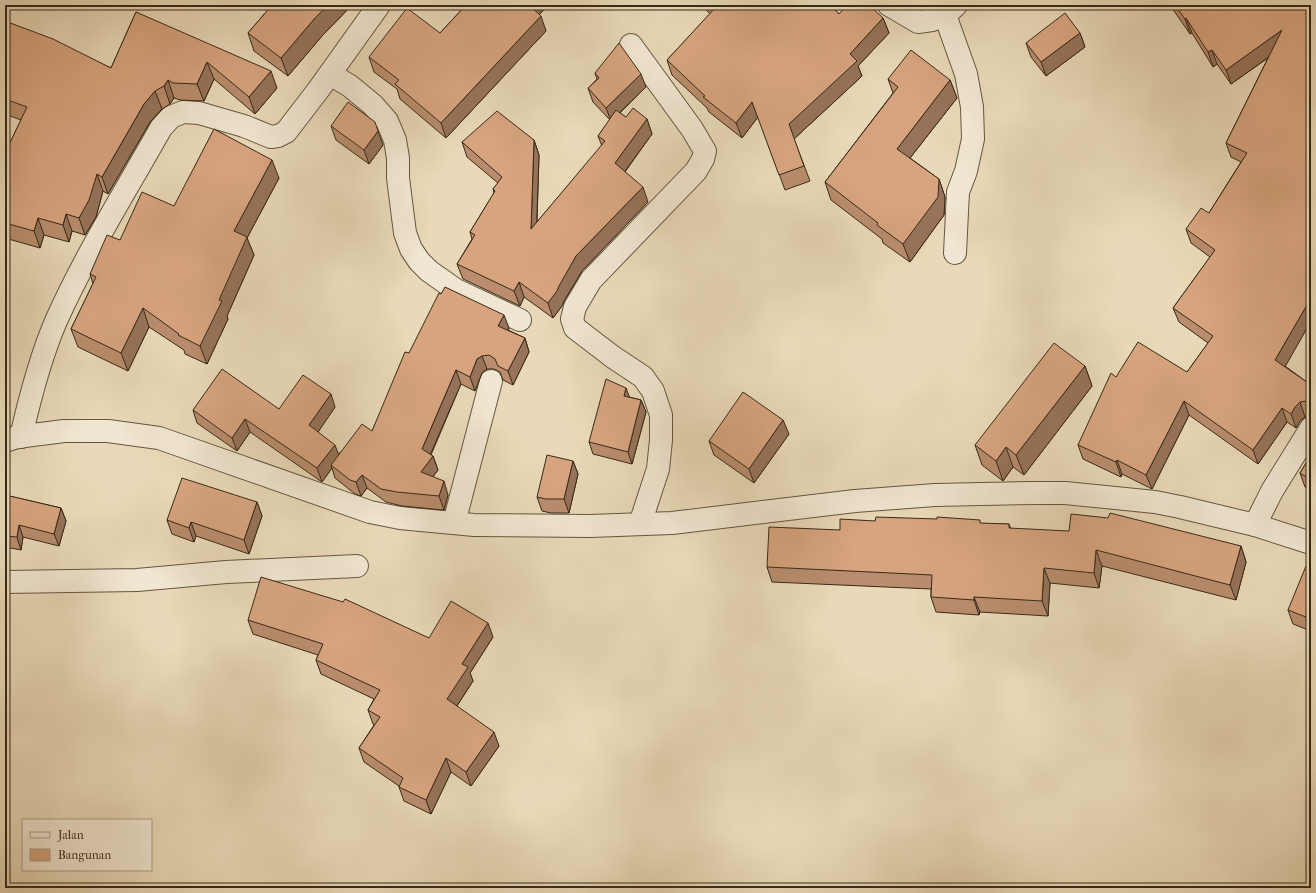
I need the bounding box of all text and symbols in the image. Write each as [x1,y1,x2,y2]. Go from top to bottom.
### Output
legend [22,819,152,871]
text: Jalan [57,828,84,842]
text: Bangunan [58,848,111,862]

